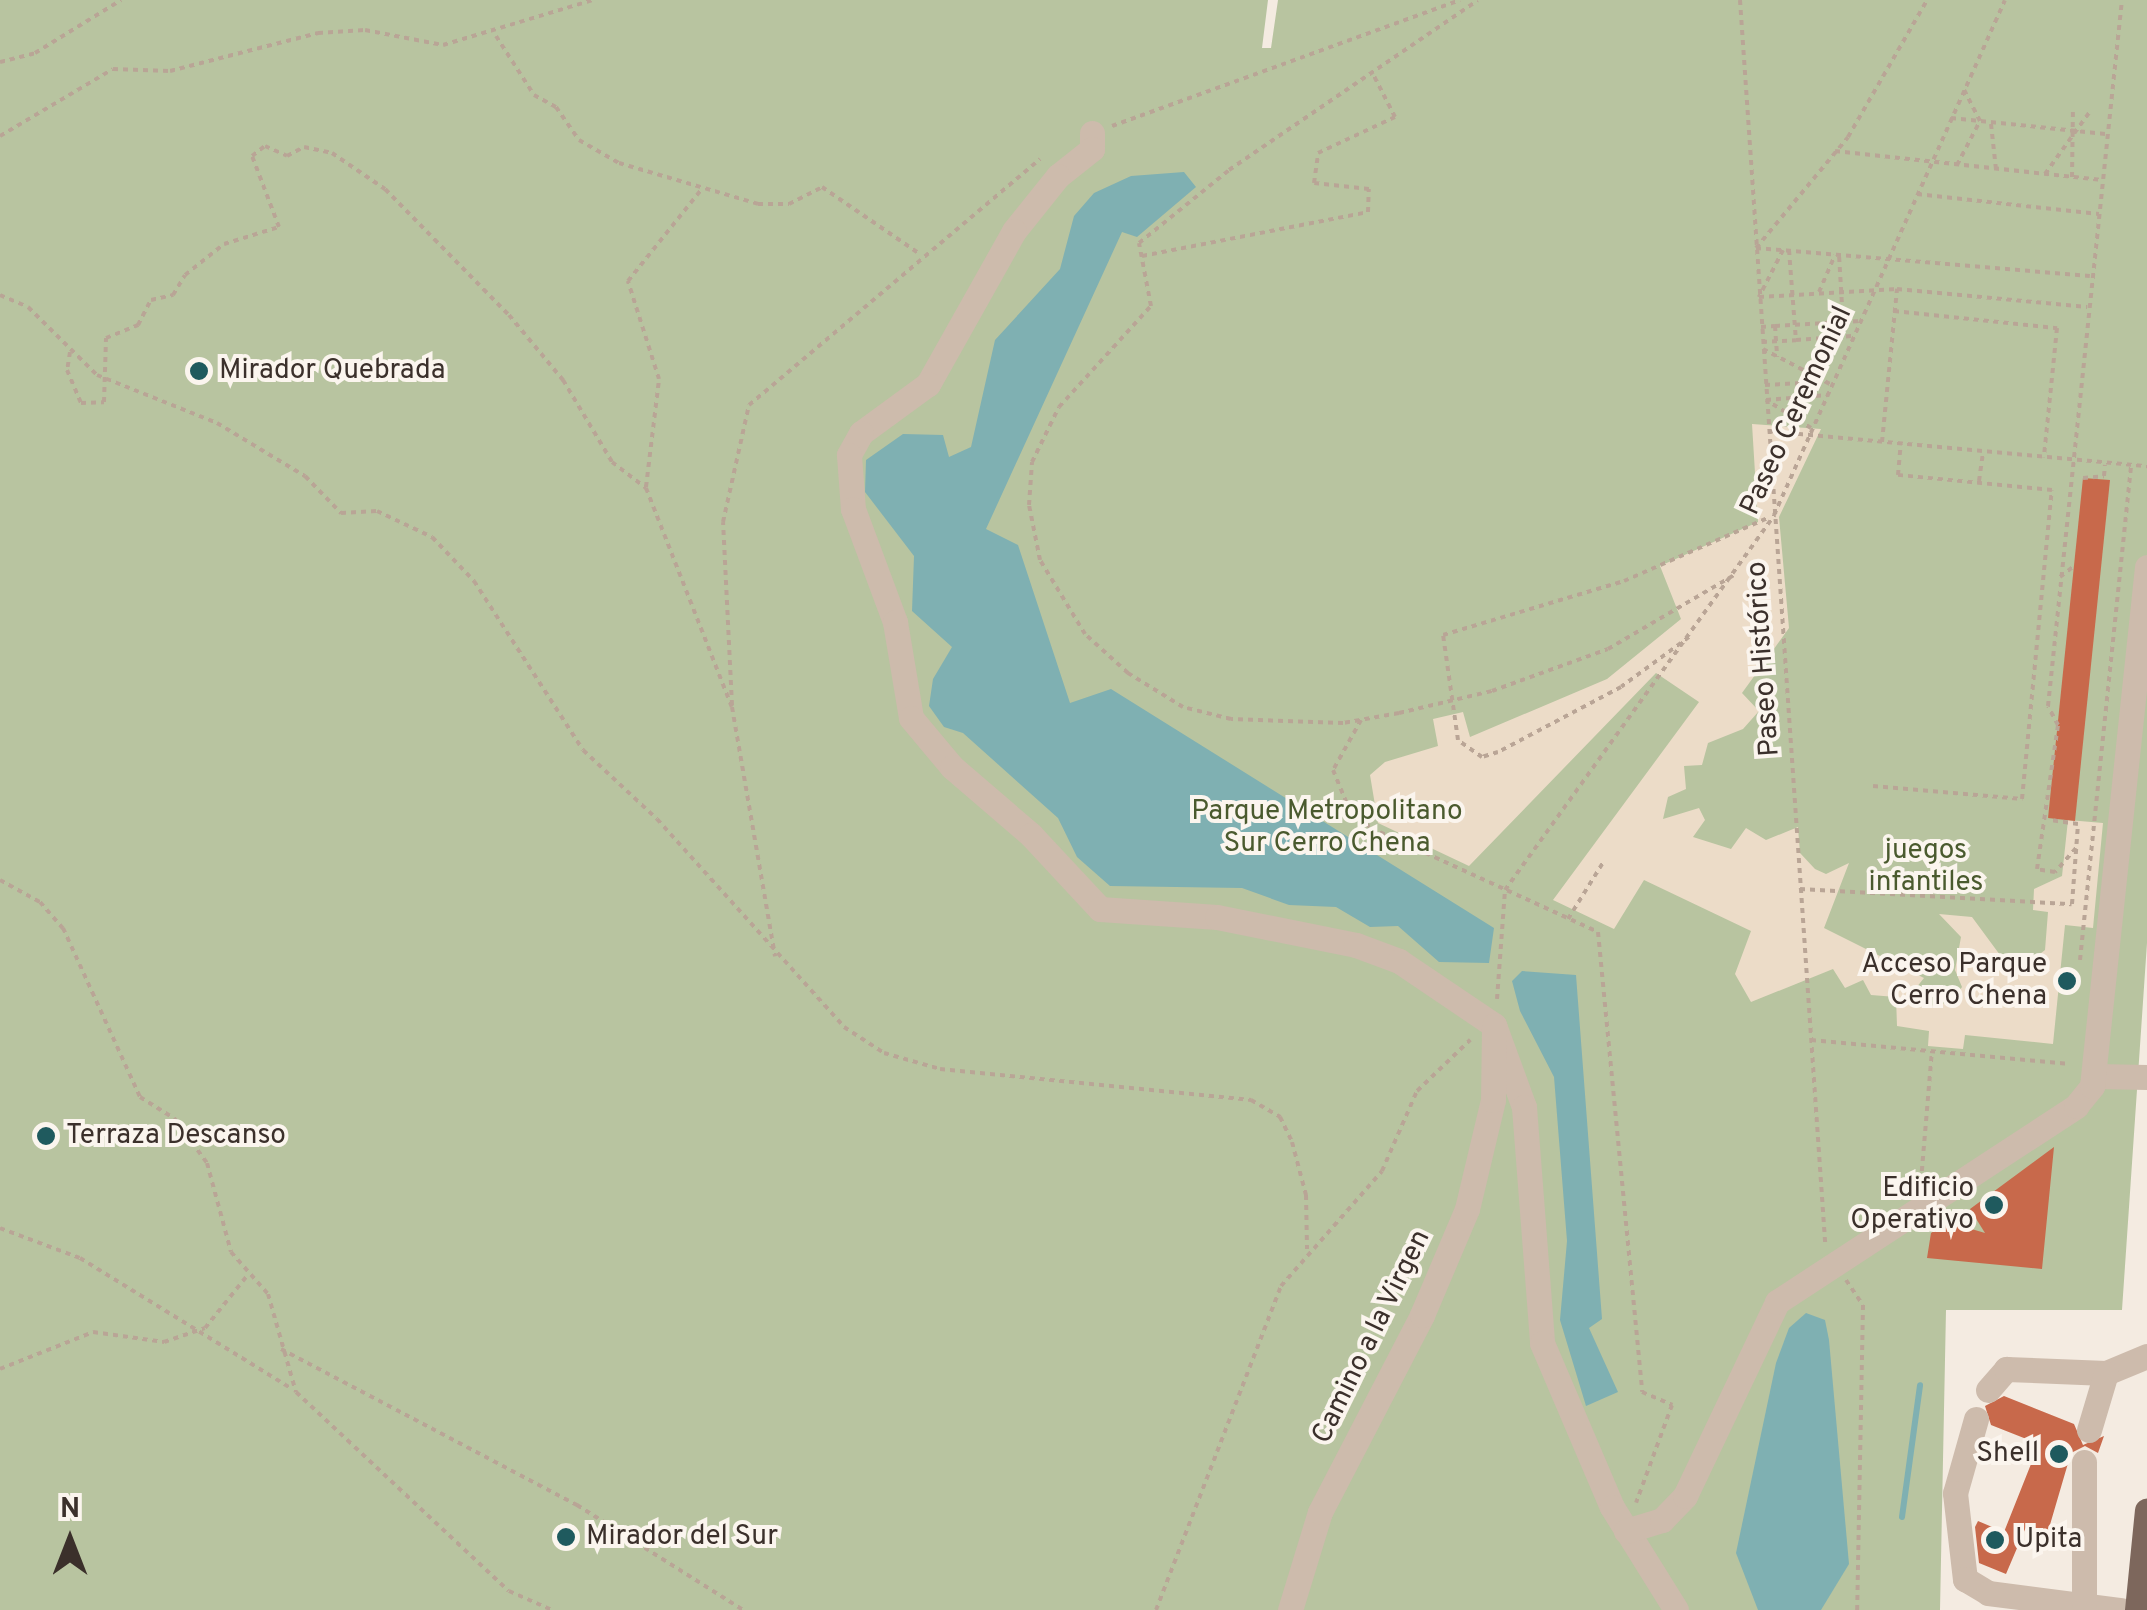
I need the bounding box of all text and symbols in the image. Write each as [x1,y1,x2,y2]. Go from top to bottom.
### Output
street label: Paseo Ceremonial [1734,301,1860,521]
place label: Mirador Quebrada [219,354,445,388]
marker: Mirador Quebrada [188,360,210,382]
street label: Paseo Histórico [1740,560,1788,758]
park label: Parque Metropolitano Sur Cerro Chena [1191,795,1463,861]
park label: juegos infantiles [1869,834,1983,900]
place label: Acceso Parque Cerro Chena [1861,948,2047,1014]
marker: Acceso Parque Cerro Chena [2056,970,2078,992]
place label: Terraza Descanso [66,1119,286,1153]
marker: Terraza Descanso [35,1125,57,1147]
place label: Edificio Operativo [1850,1172,1974,1238]
marker: Edificio Operativo [1983,1194,2005,1216]
street label: Camino a la Virgen [1305,1224,1439,1450]
place label: Shell [1976,1437,2039,1471]
marker: Shell [2048,1443,2070,1465]
north arrow [20,1490,120,1590]
text: N [60,1492,80,1528]
place label: Mirador del Sur [586,1520,778,1554]
place label: Upita [2015,1523,2082,1557]
marker: Mirador del Sur [555,1526,577,1548]
marker: Upita [1984,1529,2006,1551]

